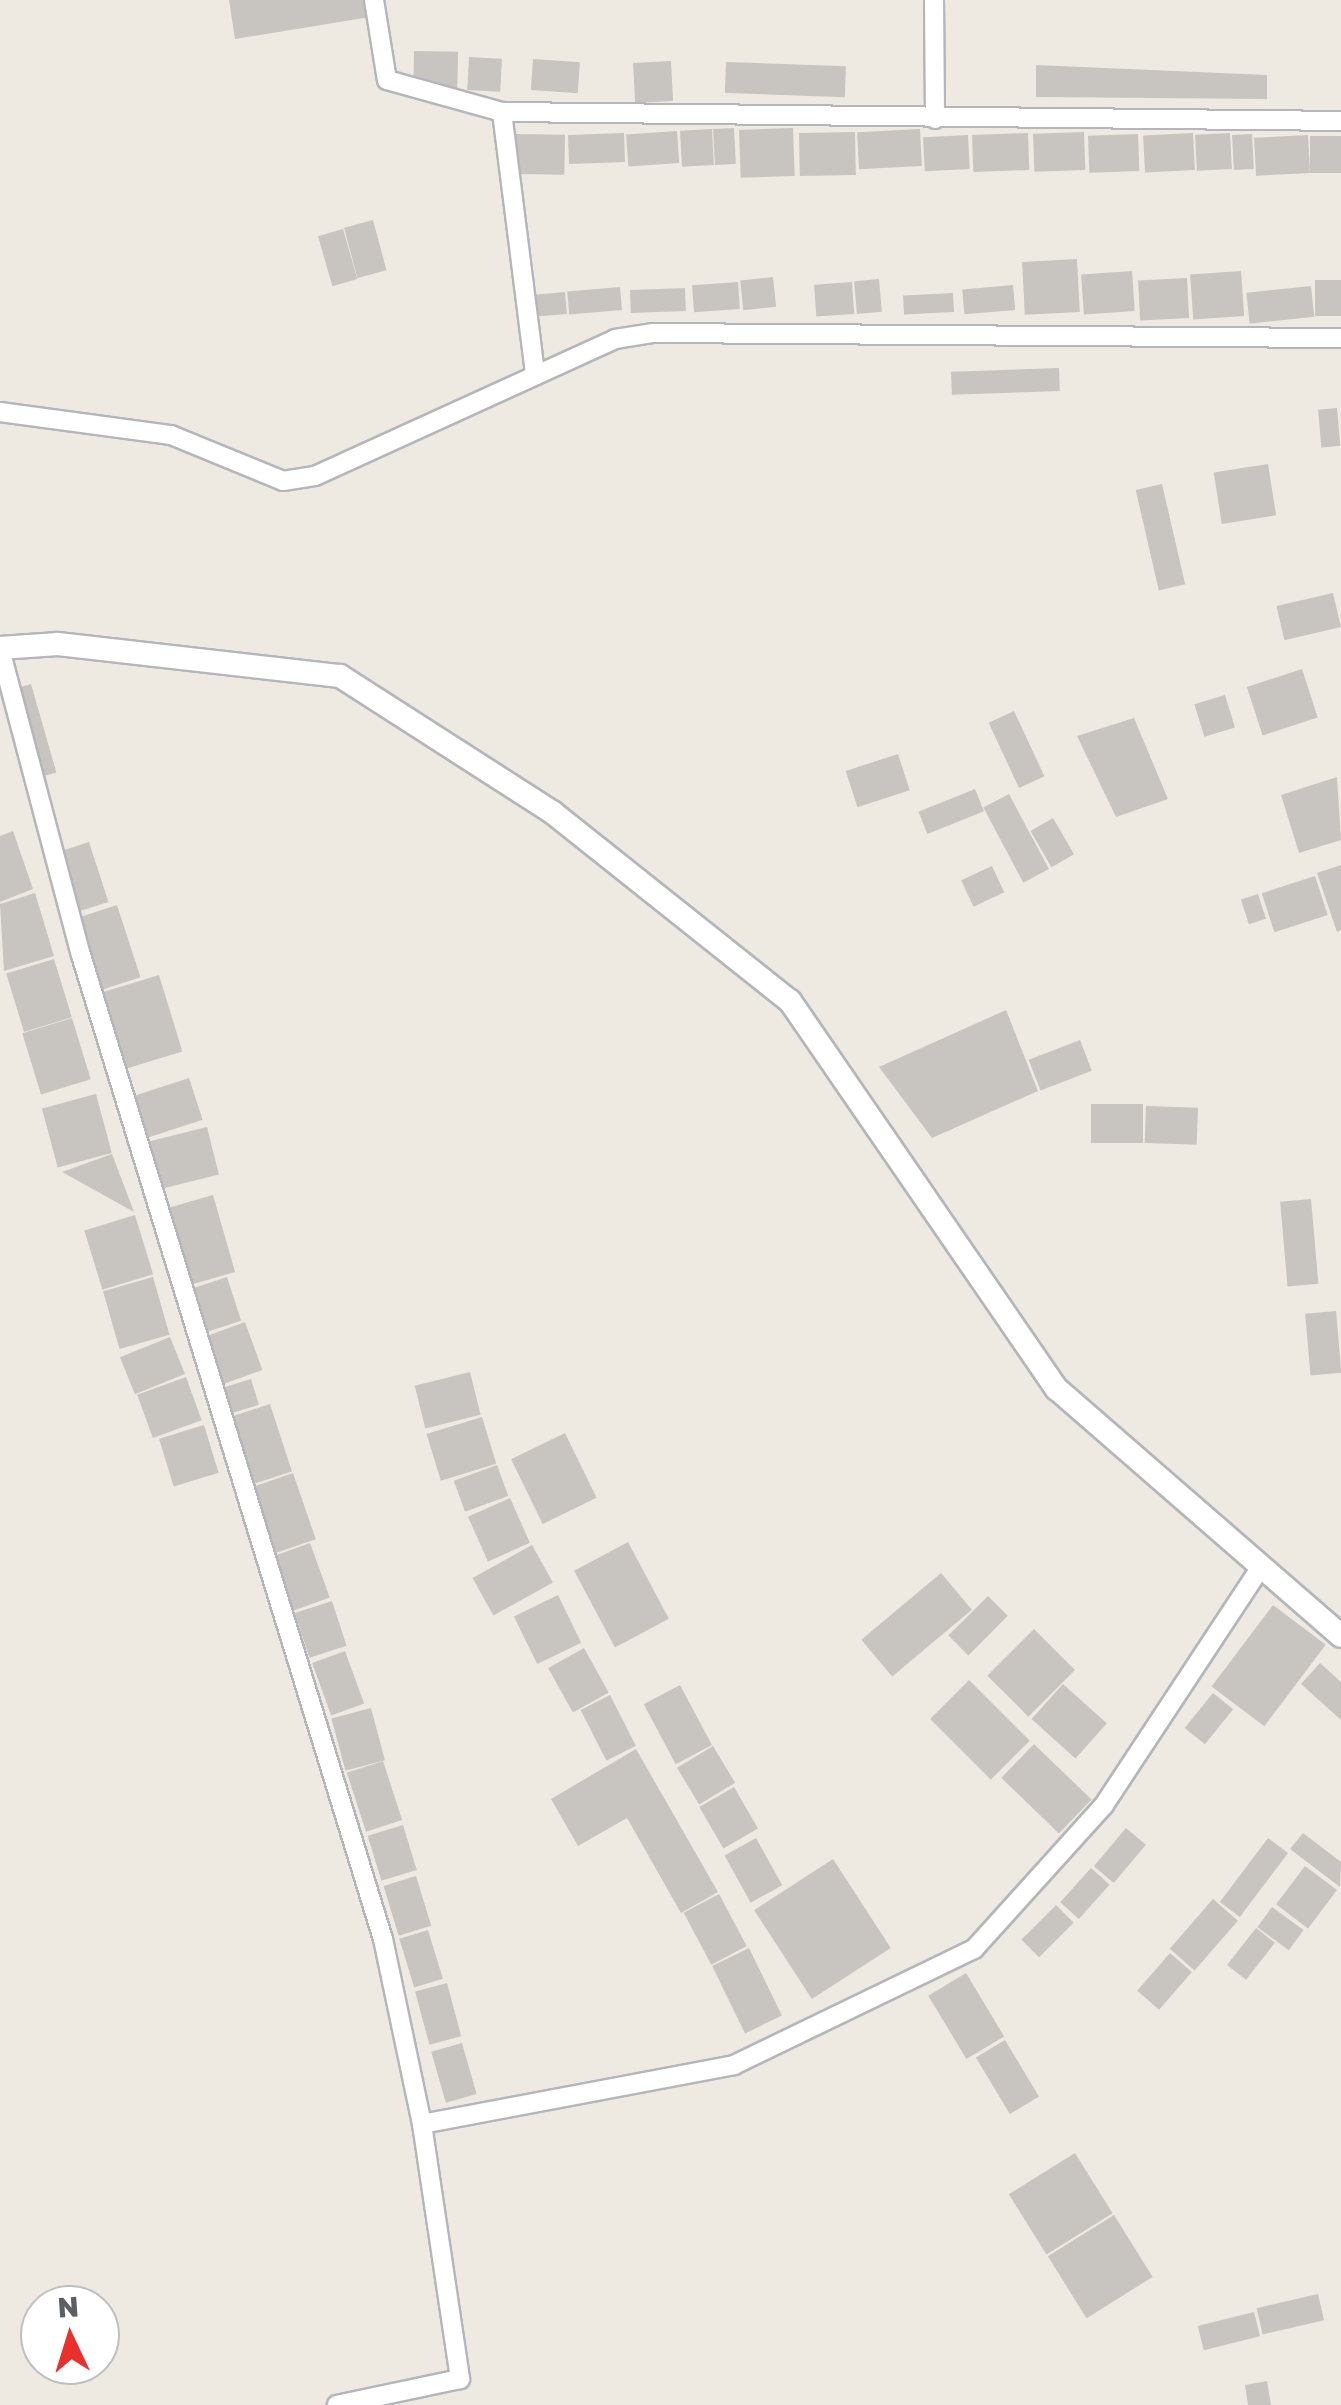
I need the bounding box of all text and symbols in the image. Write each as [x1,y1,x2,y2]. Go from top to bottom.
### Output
north arrow [20,2285,120,2385]
text: N [56,2289,80,2324]

